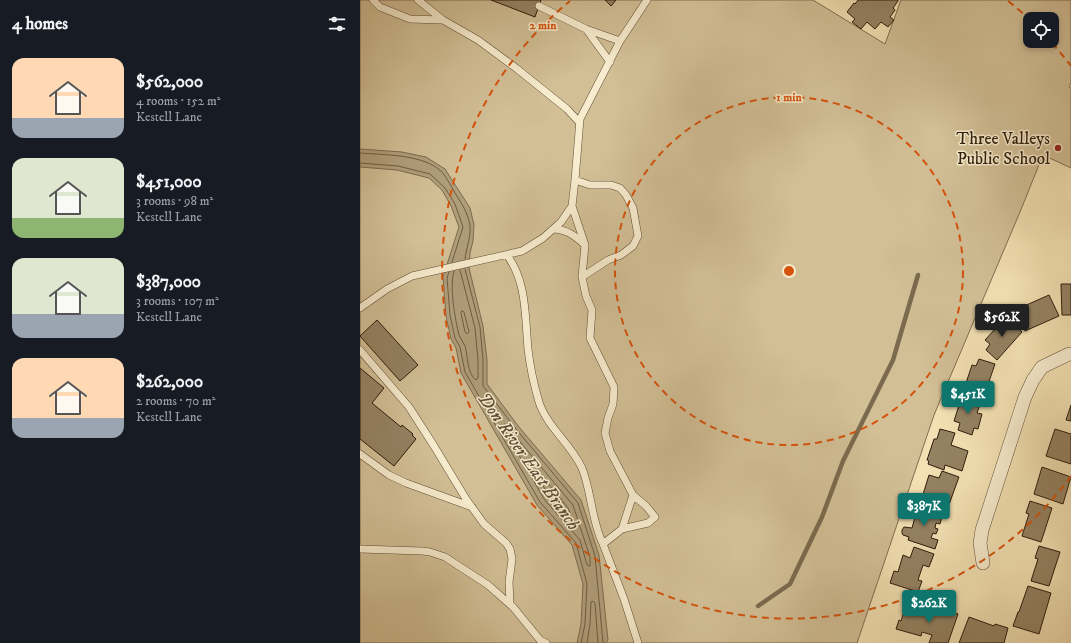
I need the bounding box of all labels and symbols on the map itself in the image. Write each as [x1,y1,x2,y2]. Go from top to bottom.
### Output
text: 2 min [530,18,557,33]
text: 1 min [776,90,802,105]
place label: Three Valleys Public School [956,128,1050,170]
marker: Three Valleys Public School [1053,143,1063,153]
centre of rings [782,264,796,278]
pin: $562K [974,304,1030,338]
pin: $451K [940,381,996,415]
water label: Don River East Branch [472,388,584,535]
pin: $387K [896,493,952,527]
pin: $262K [901,590,957,624]

